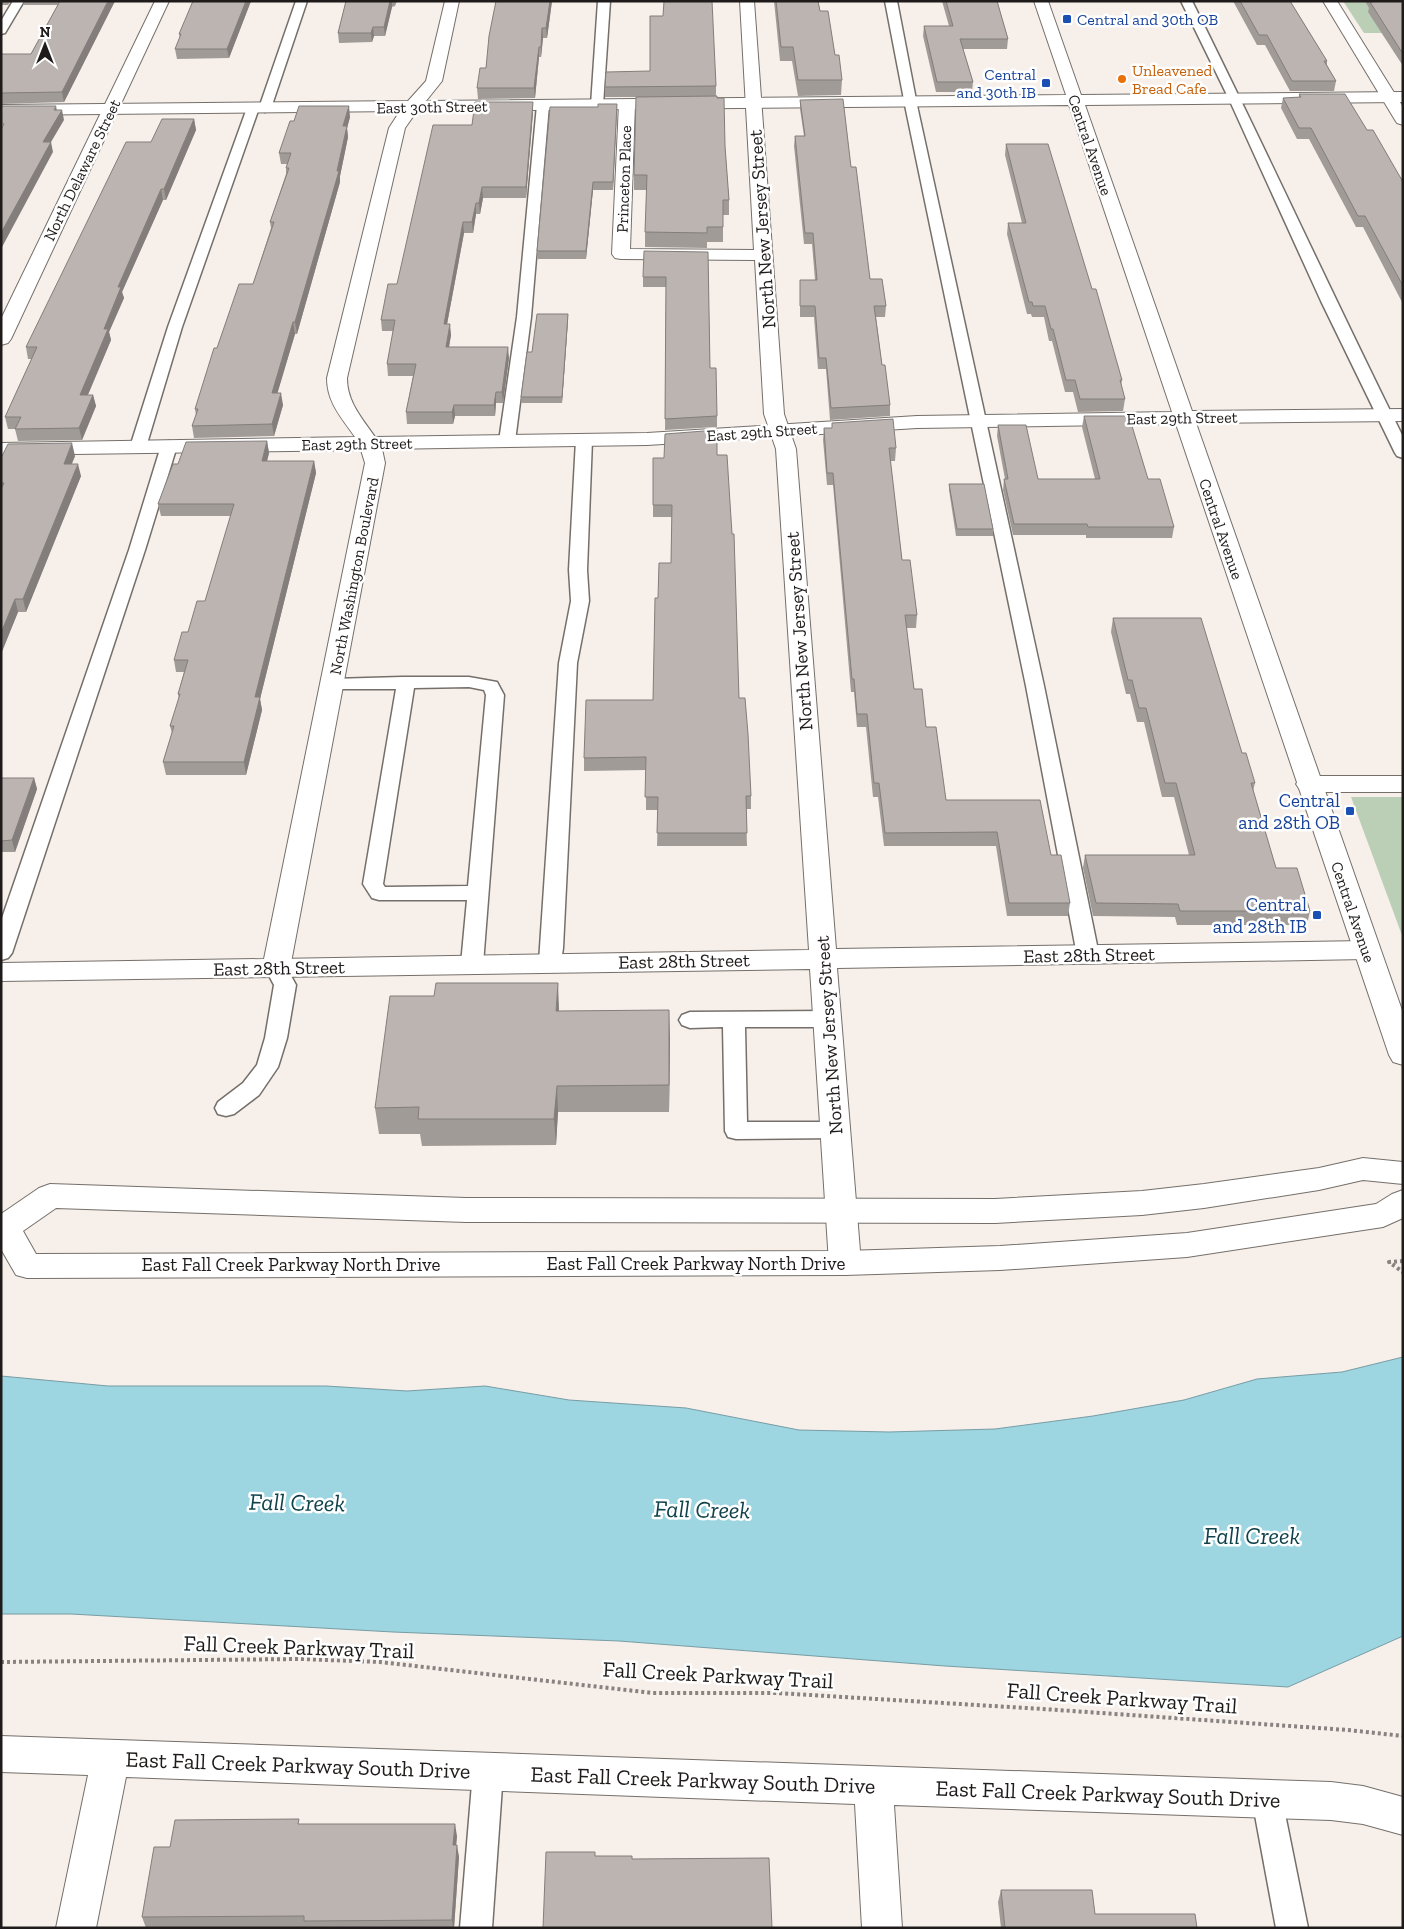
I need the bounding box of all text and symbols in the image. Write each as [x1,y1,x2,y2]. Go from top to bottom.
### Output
place label: Central and 30th OB [1077,10,1218,29]
marker: Central and 30th OB [1061,13,1073,25]
north arrow [20,20,70,70]
text: N [40,24,51,41]
place label: Unleavened Bread Cafe [1132,61,1213,98]
place label: Central and 30th IB [956,65,1036,102]
marker: Unleavened Bread Cafe [1116,73,1128,85]
marker: Central and 30th IB [1040,77,1052,89]
street label: Central Avenue [1064,92,1116,198]
street label: North Delaware Street [39,96,125,244]
street label: East 30th Street [376,97,488,117]
street label: Princeton Place [613,125,635,233]
street label: North New Jersey Street [744,129,780,329]
street label: East 29th Street [1126,408,1238,428]
street label: East 29th Street [706,419,818,445]
street label: East 29th Street [301,434,413,454]
street label: North Washington Boulevard [325,475,383,677]
street label: Central Avenue [1195,476,1247,582]
street label: North New Jersey Street [781,531,817,731]
place label: Central and 28th OB [1238,789,1340,834]
marker: Central and 28th OB [1344,805,1356,817]
street label: Central Avenue [1327,859,1379,965]
place label: Central and 28th IB [1213,893,1307,938]
marker: Central and 28th IB [1311,909,1323,921]
street label: North New Jersey Street [811,935,847,1135]
street label: East 28th Street [1023,942,1155,968]
street label: East 28th Street [618,948,750,974]
street label: East 28th Street [213,955,345,981]
street label: East Fall Creek Parkway North Drive [547,1252,845,1275]
street label: East Fall Creek Parkway North Drive [142,1253,440,1276]
water label: Fall Creek [249,1487,346,1517]
water label: Fall Creek [654,1494,751,1524]
water label: Fall Creek [1204,1521,1301,1550]
street label: Fall Creek Parkway Trail [183,1629,415,1665]
street label: Fall Creek Parkway Trail [602,1655,834,1695]
street label: Fall Creek Parkway Trail [1006,1676,1238,1720]
street label: East Fall Creek Parkway South Drive [125,1745,471,1785]
street label: East Fall Creek Parkway South Drive [530,1760,876,1800]
street label: East Fall Creek Parkway South Drive [935,1774,1281,1814]

